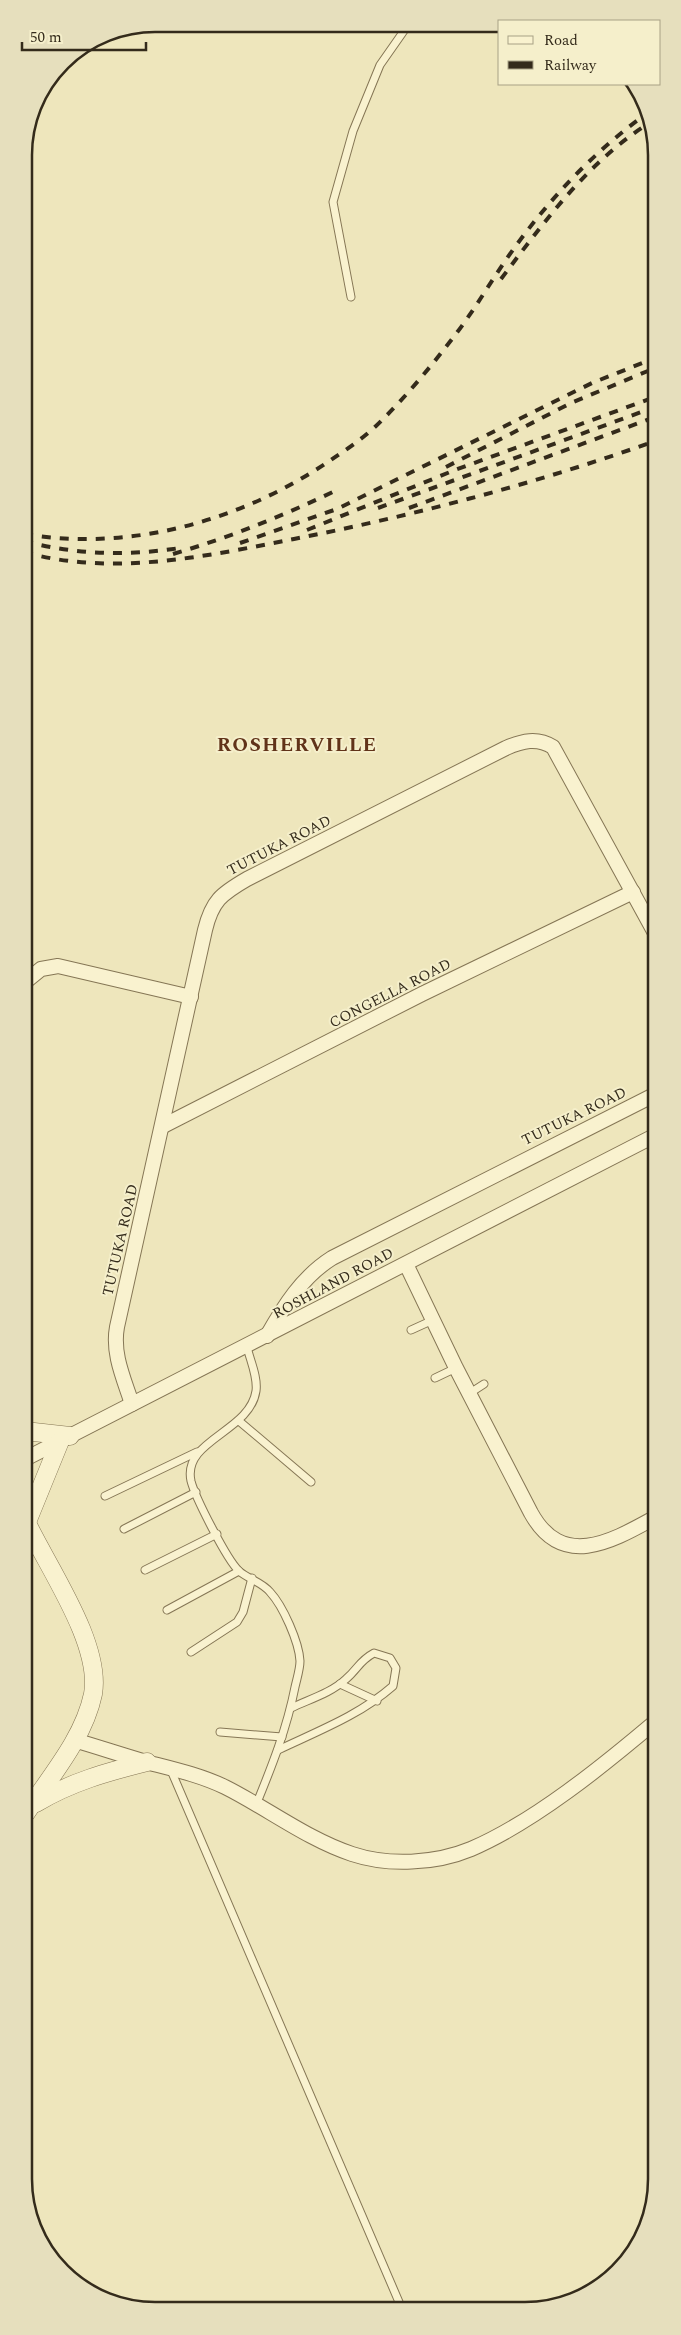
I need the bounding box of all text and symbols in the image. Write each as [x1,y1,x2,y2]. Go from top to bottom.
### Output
scale bar [22,20,146,52]
legend [498,20,661,85]
text: 50 m [30,26,62,49]
text: Road [544,29,578,52]
text: Railway [544,54,597,77]
district label: ROSHERVILLE [217,730,377,760]
street label: TUTUKA ROAD [223,809,335,882]
street label: CONGELLA ROAD [325,953,455,1034]
street label: TUTUKA ROAD [518,1081,631,1152]
street label: TUTUKA ROAD [96,1182,145,1298]
street label: ROSHLAND ROAD [269,1242,398,1325]

